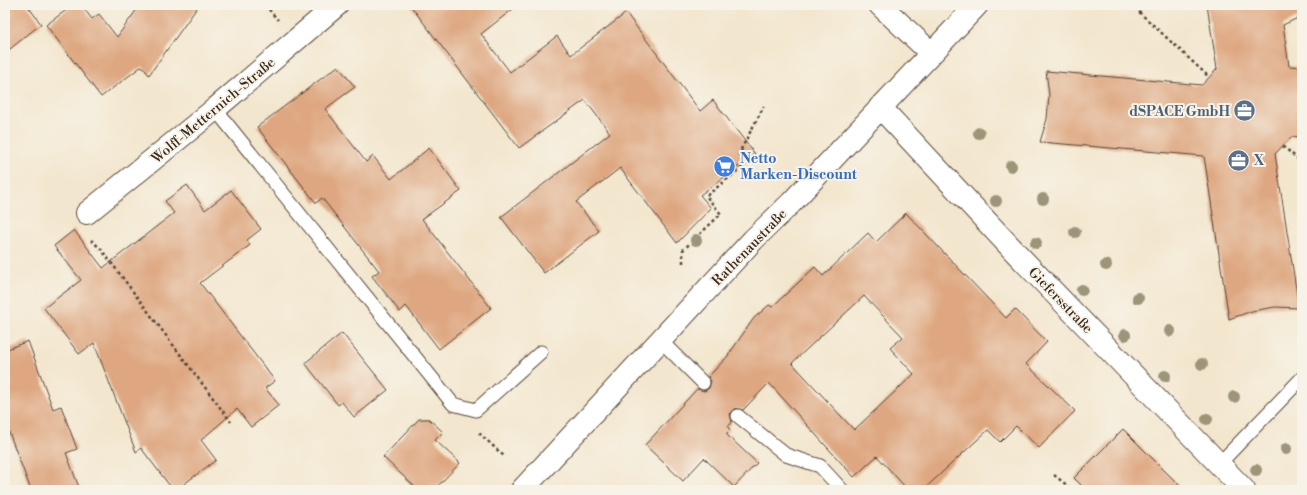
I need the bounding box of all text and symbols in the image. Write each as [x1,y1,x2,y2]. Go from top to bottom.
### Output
street label: Wolff-Metternich-Straße [147,54,279,168]
office icon: dSPACE GmbH [1232,98,1258,124]
place label: dSPACE GmbH [1129,103,1230,121]
office icon: X [1225,147,1251,173]
place label: Netto Marken-Discount [740,150,858,184]
place label: X [1253,152,1265,170]
supermarket icon: Netto Marken-Discount [712,153,738,179]
street label: Rathenaustraße [708,205,791,290]
street label: Giefersstraße [1024,264,1096,338]

